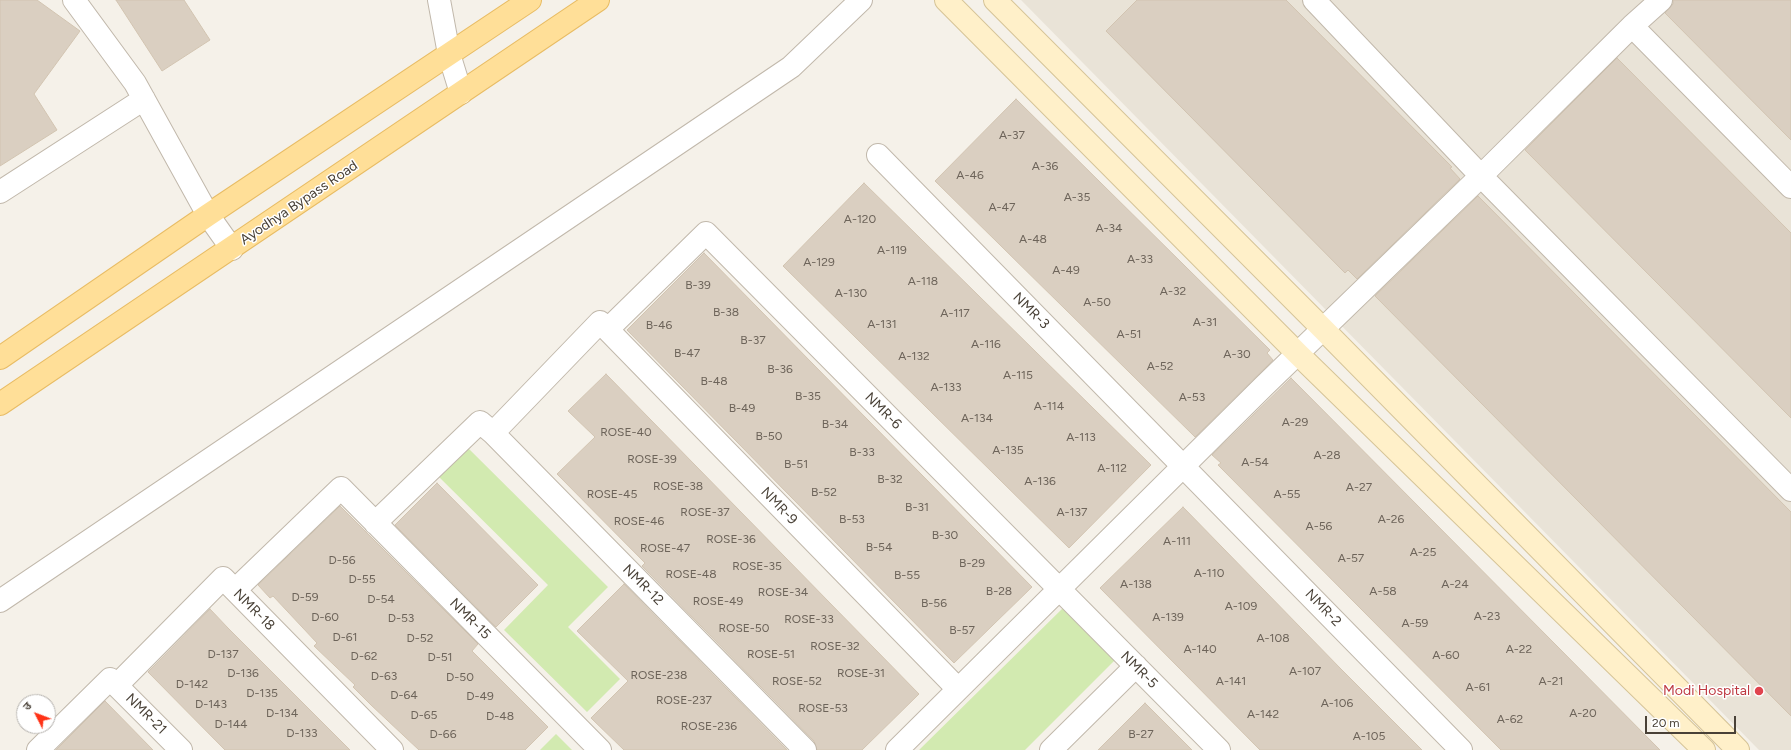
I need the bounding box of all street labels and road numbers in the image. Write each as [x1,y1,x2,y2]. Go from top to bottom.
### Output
street label: Ayodhya Bypass Road [237,157,361,249]
street label: NMR-3 [1009,289,1053,333]
street label: NMR-6 [861,389,905,433]
street label: NMR-9 [757,484,801,528]
street label: NMR-12 [619,561,667,609]
street label: NMR-18 [230,586,278,634]
street label: NMR-2 [1301,586,1345,630]
street label: NMR-15 [446,595,494,643]
street label: NMR-5 [1117,648,1161,692]
street label: NMR-21 [122,690,170,738]

